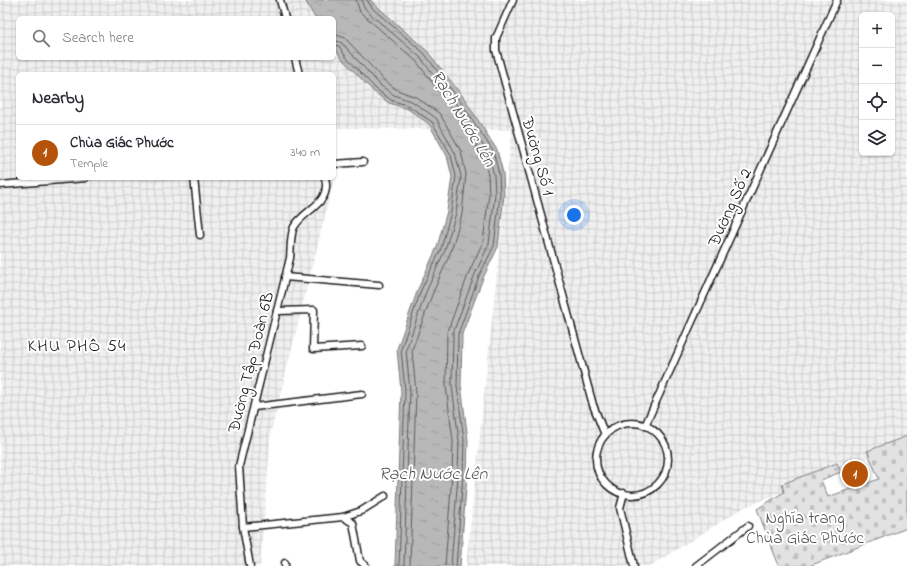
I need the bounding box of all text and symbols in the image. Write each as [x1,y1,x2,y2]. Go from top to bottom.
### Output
map controls [859,12,895,156]
button: + [859,12,895,48]
search box [16,16,336,60]
icon: search [30,27,52,49]
text: Search here [62,27,134,49]
button: − [859,48,895,84]
water label: Rạch Nước Lên [423,66,502,173]
button: locate [859,84,895,120]
text: Nearby [32,86,84,111]
street label: Đường Số 1 [512,113,561,200]
button: layers [859,120,895,156]
text: Chùa Giác Phước [70,132,174,154]
text: 1 [43,143,47,162]
text: 340 m [290,143,320,162]
text: Temple [70,154,108,173]
street label: Đường Số 2 [702,164,761,253]
your location [564,205,584,225]
street label: Đường Tập Đoàn 6B [222,289,283,437]
district label: KHU PHỐ 54 [28,334,126,360]
pin: 1 [842,459,868,489]
water label: Rạch Nước Lên [379,462,488,488]
park label: Nghĩa trang Chùa Giác Phước [746,506,864,551]

